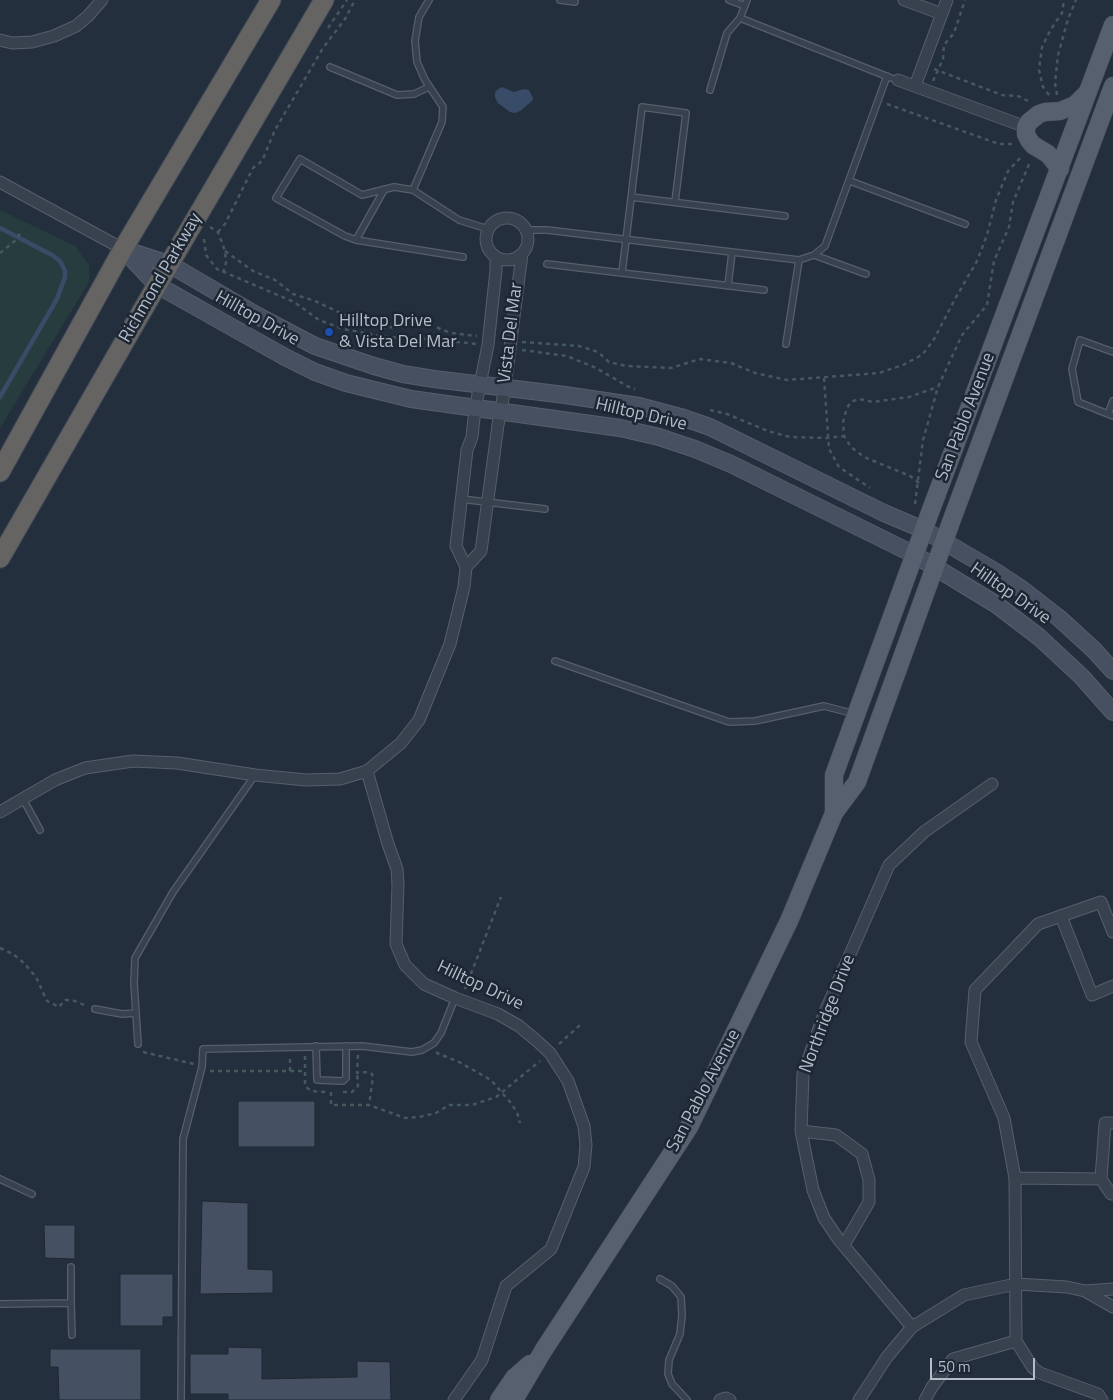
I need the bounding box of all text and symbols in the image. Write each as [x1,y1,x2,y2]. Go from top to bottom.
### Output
street label: Richmond Parkway [115,209,207,347]
street label: Vista Del Mar [494,281,528,385]
street label: Hilltop Drive [211,287,303,351]
place label: Hilltop Drive & Vista Del Mar [339,311,457,354]
marker: Hilltop Drive & Vista Del Mar [323,326,335,338]
street label: San Pablo Avenue [932,350,1000,484]
street label: Hilltop Drive [593,394,689,436]
street label: Hilltop Drive [966,558,1054,630]
street label: Northridge Drive [795,952,861,1076]
street label: Hilltop Drive [433,957,527,1015]
street label: San Pablo Avenue [663,1026,745,1156]
scale bar [933,1348,1038,1380]
text: 50 m [938,1355,971,1378]

